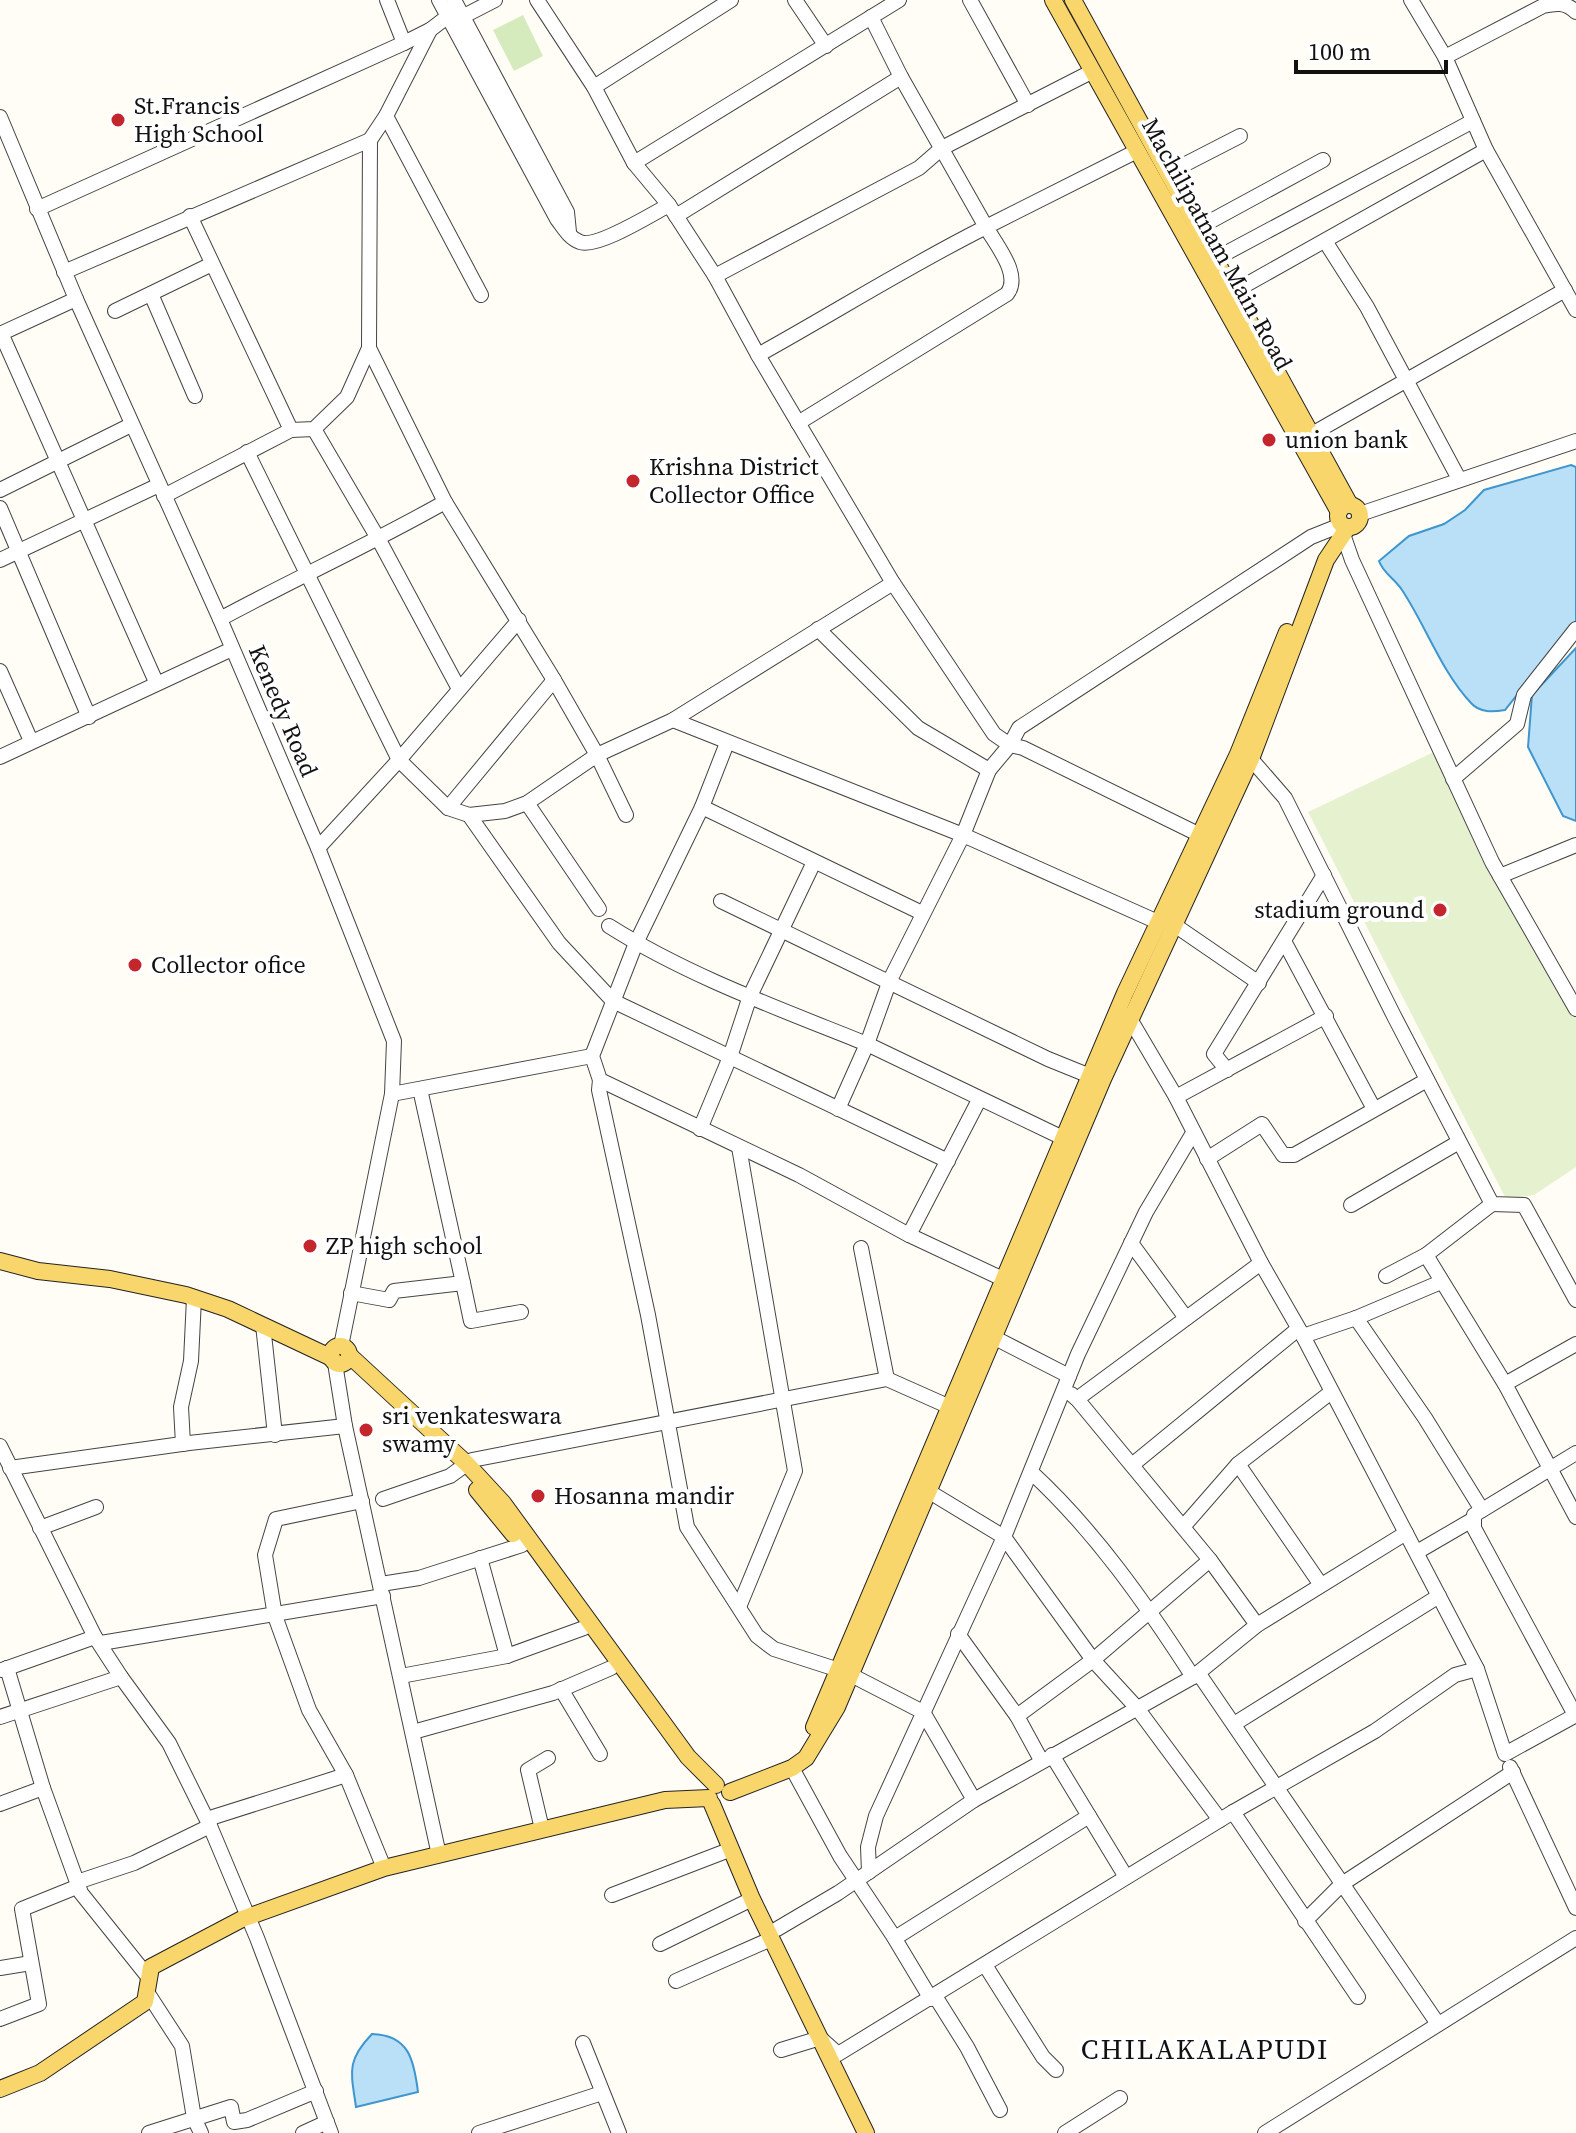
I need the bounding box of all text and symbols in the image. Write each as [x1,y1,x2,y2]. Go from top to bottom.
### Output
scale bar [1296,24,1446,74]
text: 100 m [1308,35,1371,68]
place label: St.Francis High School [134,89,264,150]
marker: St.Francis High School [109,111,127,129]
street label: Machilipatnam Main Road [1134,112,1301,376]
place label: union bank [1285,423,1408,456]
marker: union bank [1260,431,1278,449]
place label: Krishna District Collector Office [649,450,819,511]
marker: Krishna District Collector Office [624,472,642,490]
street label: Kenedy Road [241,640,326,782]
place label: stadium ground [1254,893,1424,926]
marker: stadium ground [1431,901,1449,919]
place label: Collector ofice [151,948,306,981]
marker: Collector ofice [126,956,144,974]
place label: ZP high school [326,1229,482,1262]
marker: ZP high school [301,1237,319,1255]
place label: sri venkateswara swamy [382,1399,562,1460]
marker: sri venkateswara swamy [357,1421,375,1439]
place label: Hosanna mandir [554,1479,734,1512]
marker: Hosanna mandir [529,1487,547,1505]
district label: CHILAKALAPUDI [1081,2030,1329,2068]

